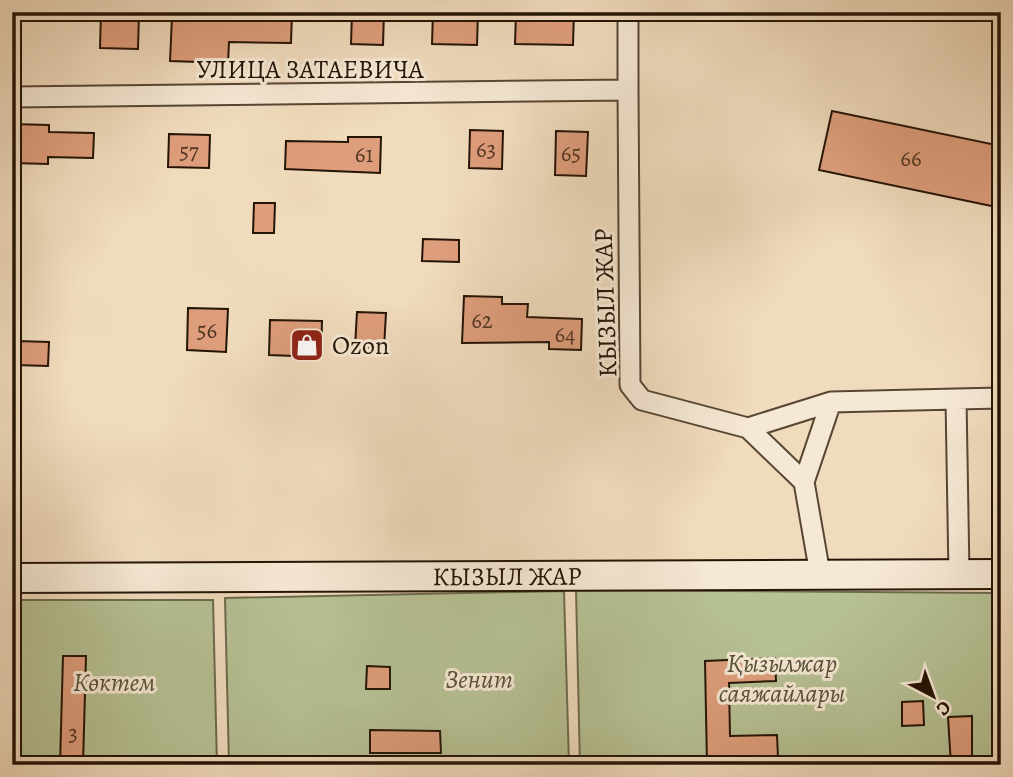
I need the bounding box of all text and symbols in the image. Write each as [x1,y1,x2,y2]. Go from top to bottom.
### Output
street label: УЛИЦА ЗАТАЕВИЧА [196,52,424,87]
house number: 63 [476,134,496,165]
house number: 57 [179,136,199,167]
house number: 65 [561,138,581,169]
house number: 61 [355,139,373,170]
house number: 66 [900,143,922,174]
street label: КЫЗЫЛ ЖАР [585,228,626,378]
house number: 62 [471,305,493,336]
house number: 56 [197,315,217,346]
house number: 64 [554,319,576,350]
shop icon: Ozon [288,326,326,364]
place label: Ozon [332,328,389,363]
street label: КЫЗЫЛ ЖАР [432,559,582,594]
park label: Қызылжар саяжайлары [719,646,846,711]
park label: Зенит [445,662,513,697]
north arrow [898,662,968,732]
park label: Көктем [73,665,155,700]
text: С [931,694,956,722]
house number: 3 [68,718,78,749]

